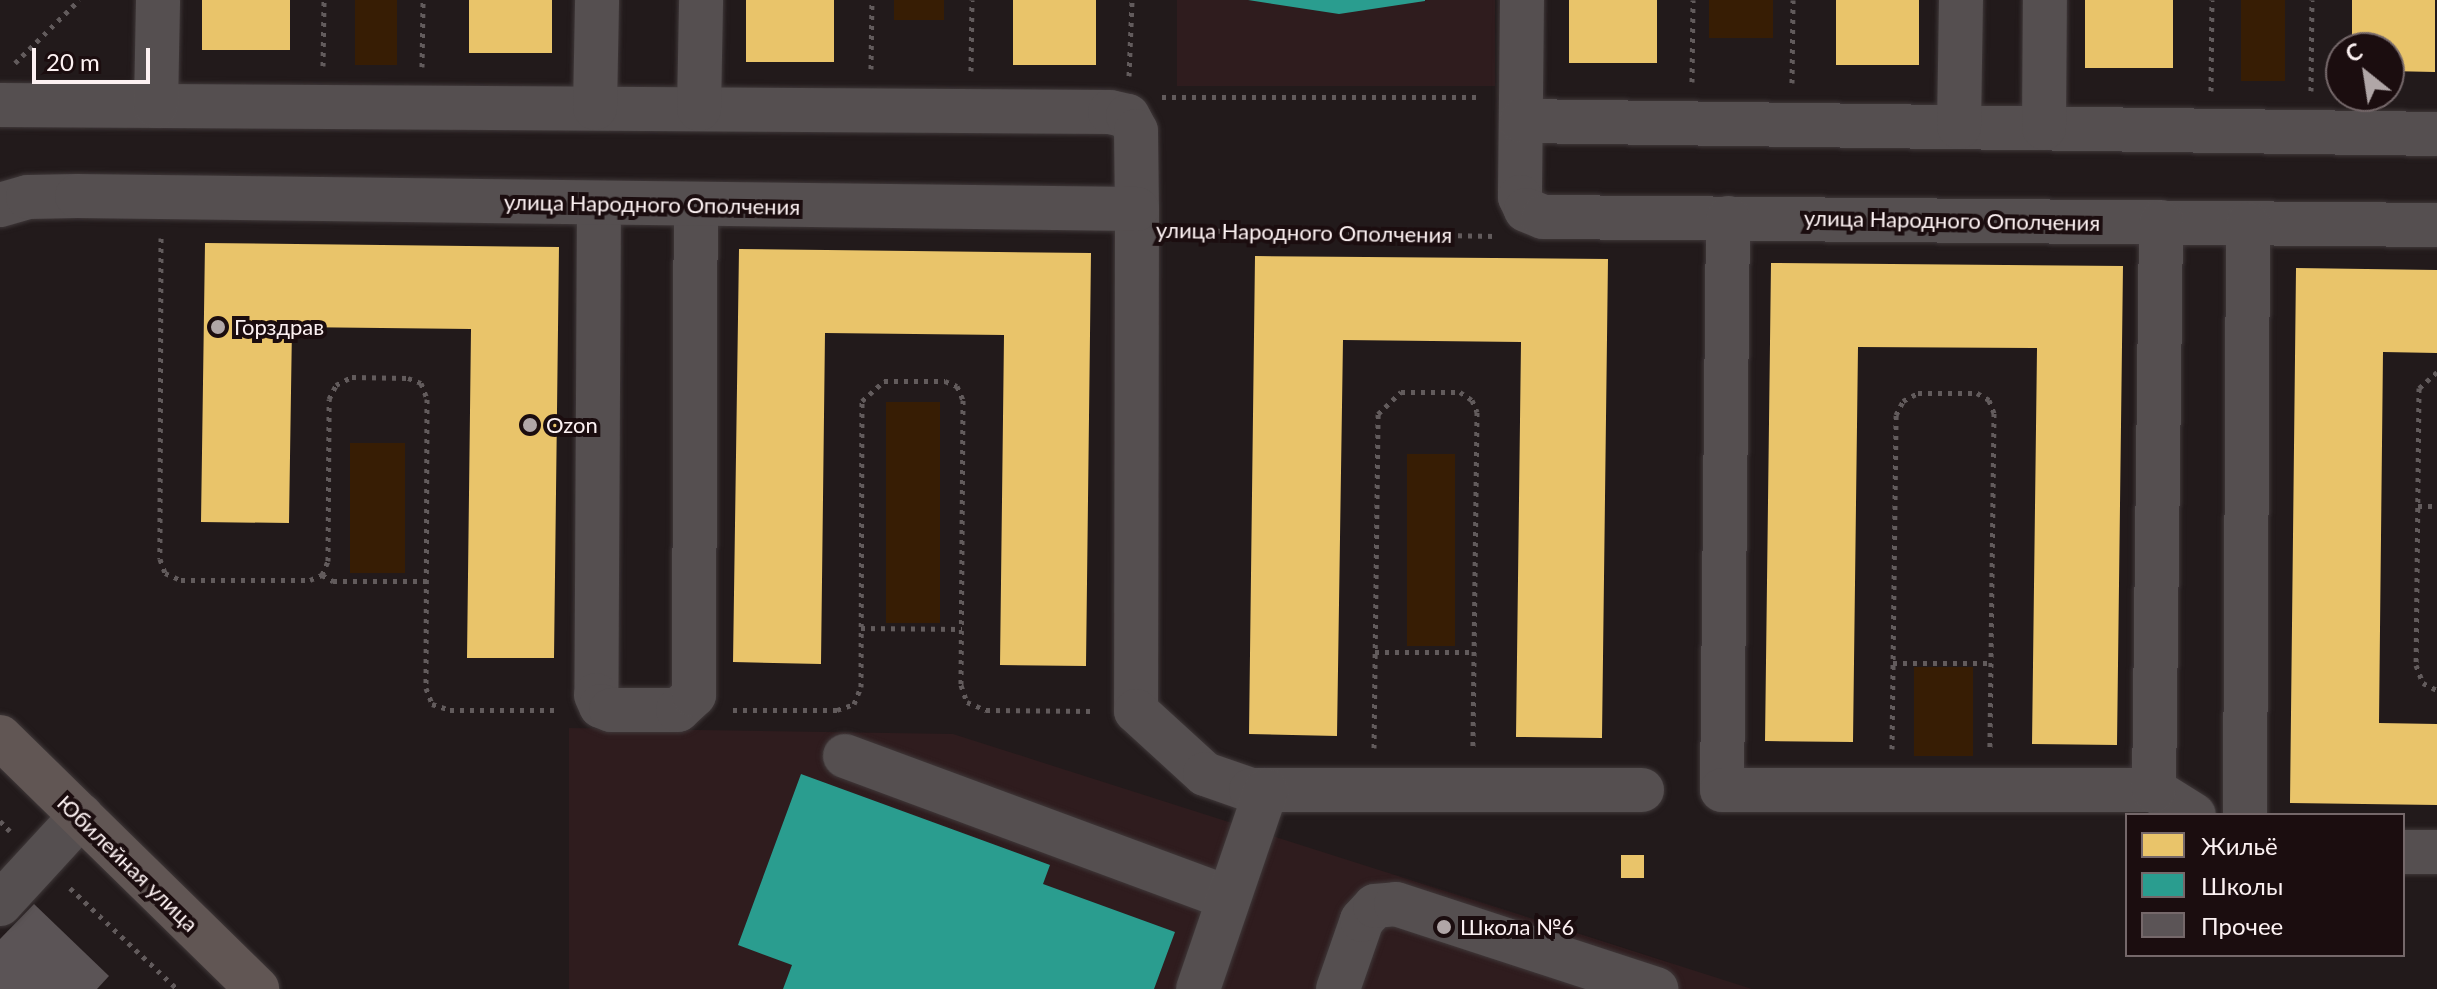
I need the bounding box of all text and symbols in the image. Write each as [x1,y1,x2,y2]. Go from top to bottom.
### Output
scale bar [36,32,154,82]
north arrow [2325,32,2405,112]
text: С [2341,37,2367,68]
text: 20 m [46,47,100,76]
street label: улица Народного Ополчения [504,188,800,220]
street label: улица Народного Ополчения [1804,204,2100,236]
street label: улица Народного Ополчения [1156,216,1452,248]
place label: Горздрав [234,314,324,340]
marker: Горздрав [209,318,227,336]
place label: Ozon [546,412,598,438]
marker: Ozon [521,416,539,434]
street label: Юбилейная улица [52,789,204,937]
legend [2125,813,2405,957]
text: Жильё [2201,831,2278,860]
text: Школы [2201,871,2283,900]
text: Прочее [2201,911,2283,940]
place label: Школа №6 [1460,914,1574,940]
marker: Школа №6 [1435,918,1453,936]

